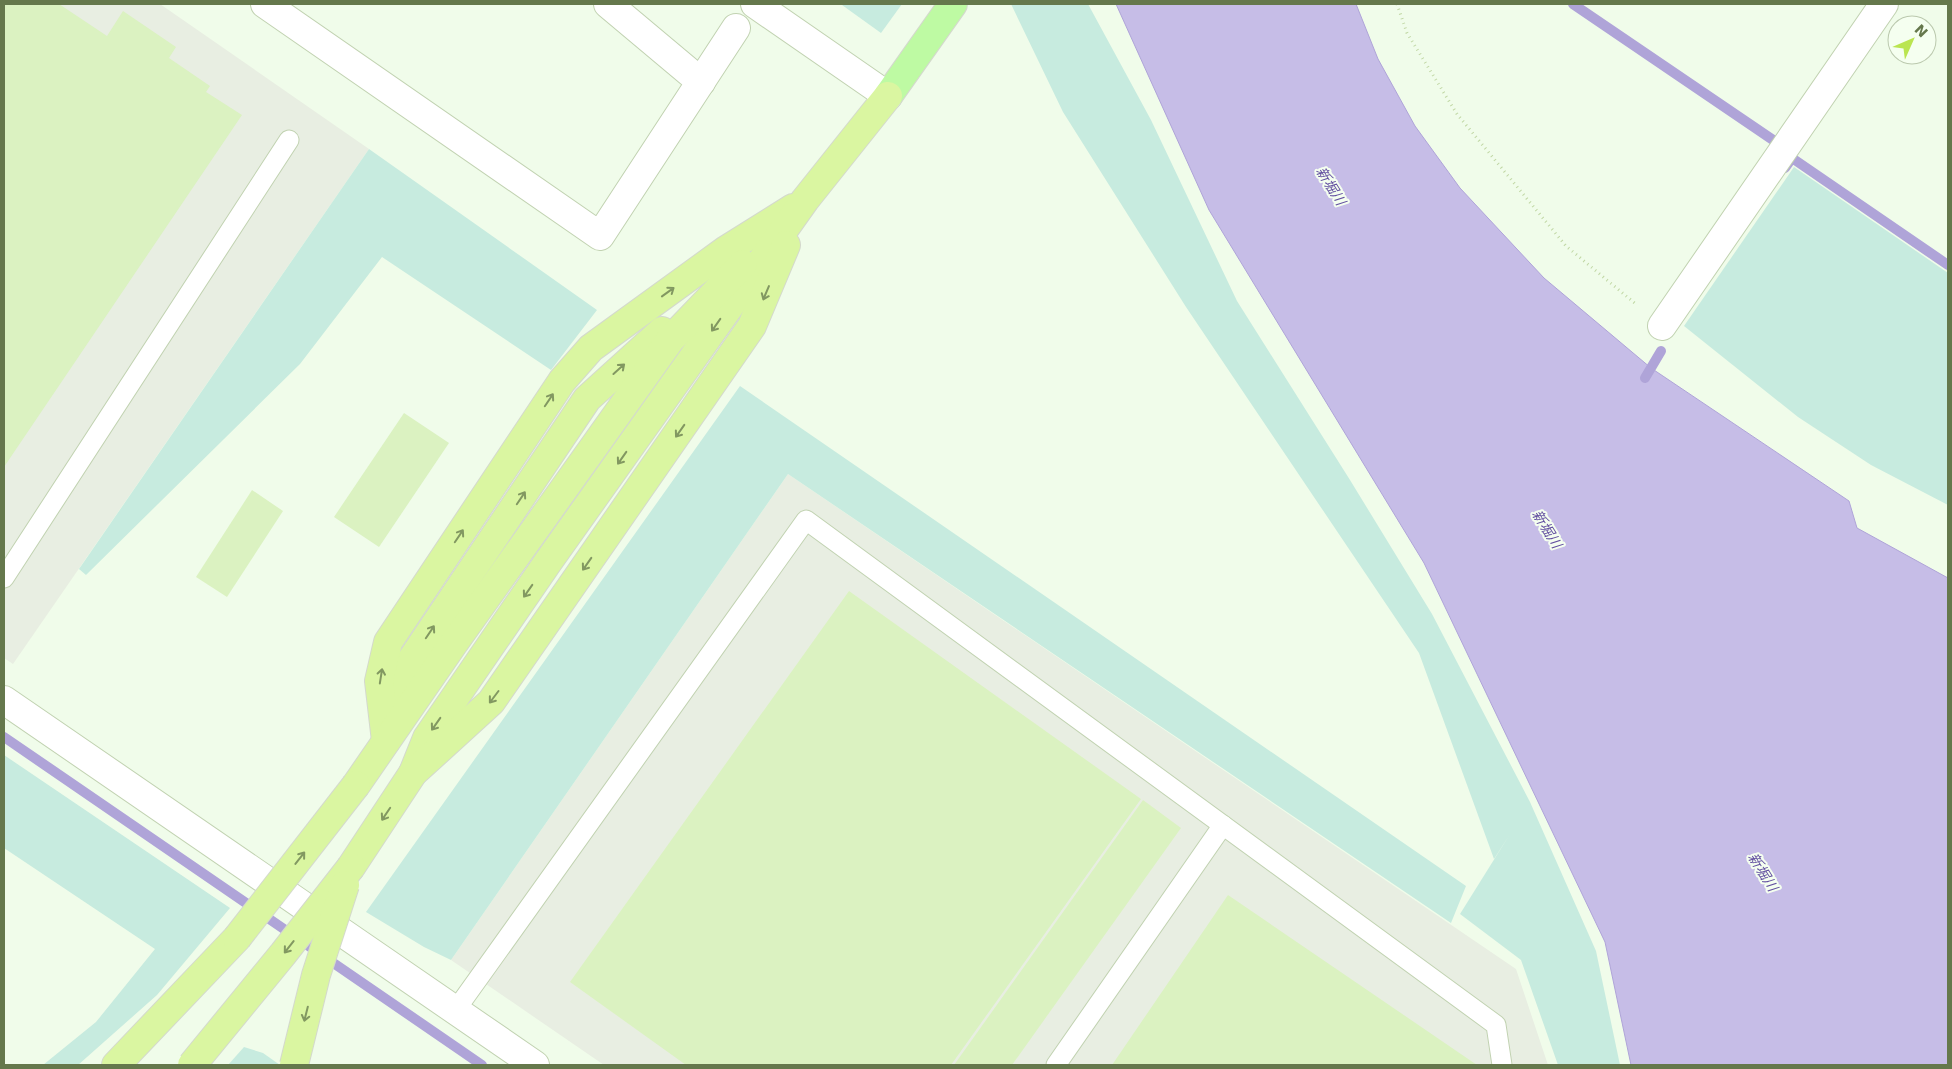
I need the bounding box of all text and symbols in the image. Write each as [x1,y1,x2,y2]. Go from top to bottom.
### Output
north arrow [1887,15,1937,65]
text: N [1911,21,1931,41]
water label: 新堀川 [1313,164,1350,210]
one-way arrow [761,285,770,301]
one-way arrow [661,287,675,297]
one-way arrow [711,318,721,332]
one-way arrow [613,364,626,375]
one-way arrow [544,394,554,408]
one-way arrow [675,423,685,437]
one-way arrow [617,451,627,465]
one-way arrow [516,491,526,505]
water label: 新堀川 [1529,507,1566,553]
one-way arrow [454,529,464,543]
one-way arrow [582,557,592,571]
one-way arrow [523,583,533,597]
one-way arrow [425,625,435,639]
one-way arrow [376,668,386,684]
one-way arrow [489,690,499,704]
one-way arrow [431,717,441,731]
one-way arrow [381,807,391,821]
water label: 新堀川 [1745,850,1782,896]
one-way arrow [294,852,305,865]
one-way arrow [283,940,294,953]
one-way arrow [301,1006,310,1022]

